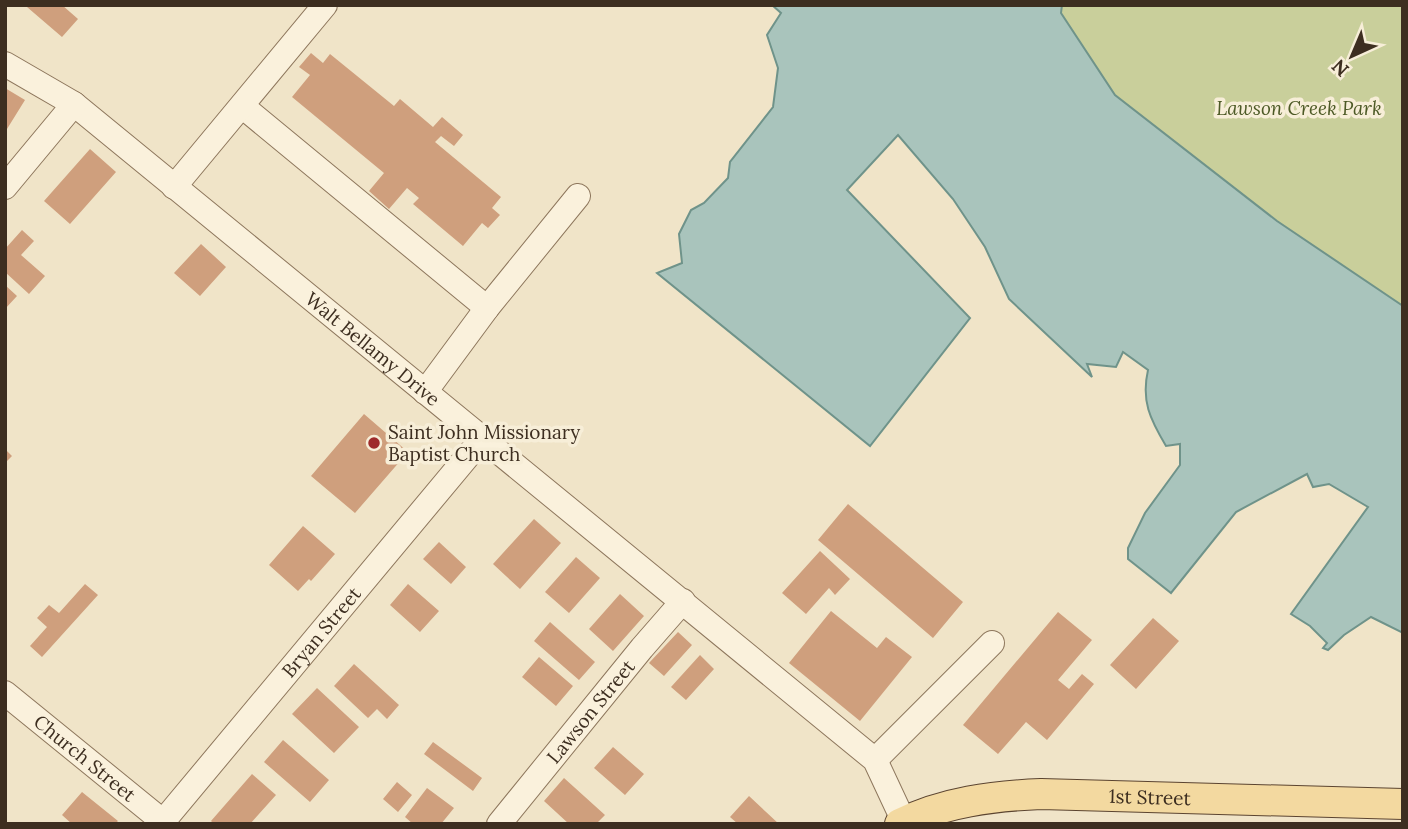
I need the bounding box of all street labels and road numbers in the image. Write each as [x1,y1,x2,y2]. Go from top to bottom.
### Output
street label: Walt Bellamy Drive [301,286,445,411]
street label: Bryan Street [276,581,366,682]
street label: Lawson Street [541,654,640,768]
street label: Church Street [29,709,141,807]
street label: 1st Street [1108,784,1192,810]

